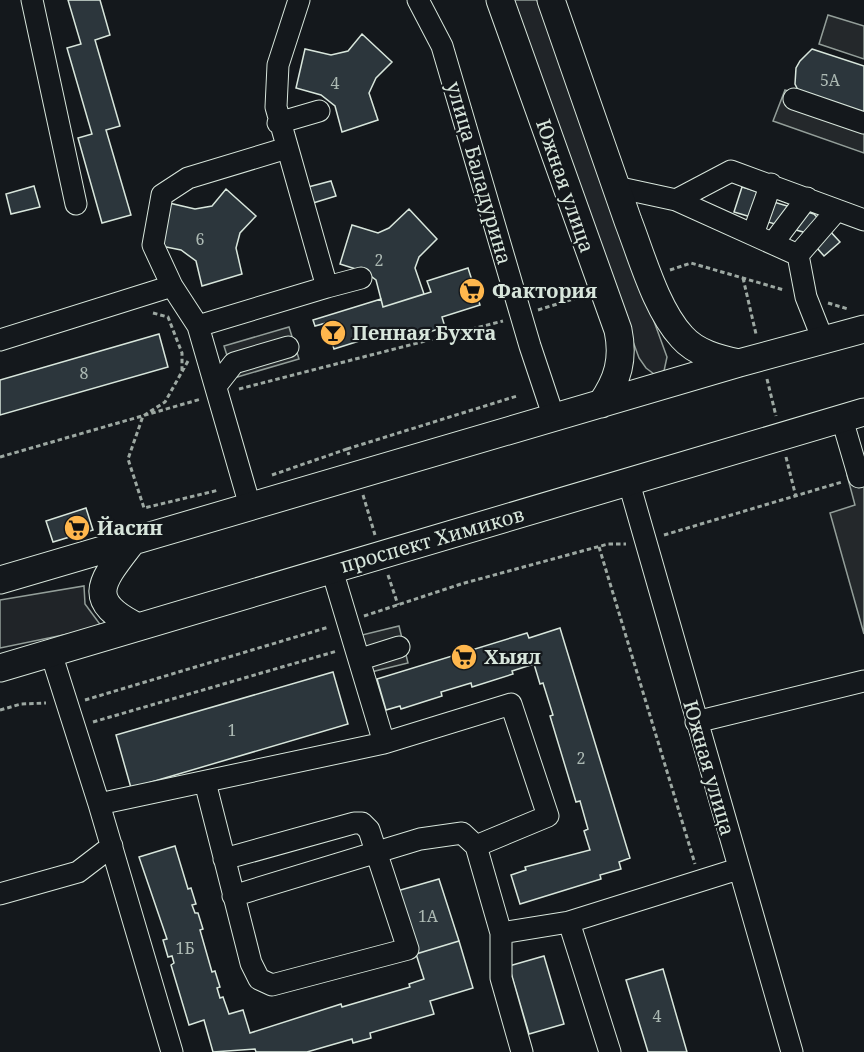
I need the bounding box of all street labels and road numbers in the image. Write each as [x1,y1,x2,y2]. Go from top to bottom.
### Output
street label: улица Баладурина [440,78,519,268]
street label: Южная улица [530,115,601,256]
street label: проспект Химиков [337,500,527,579]
street label: Южная улица [677,697,742,839]

